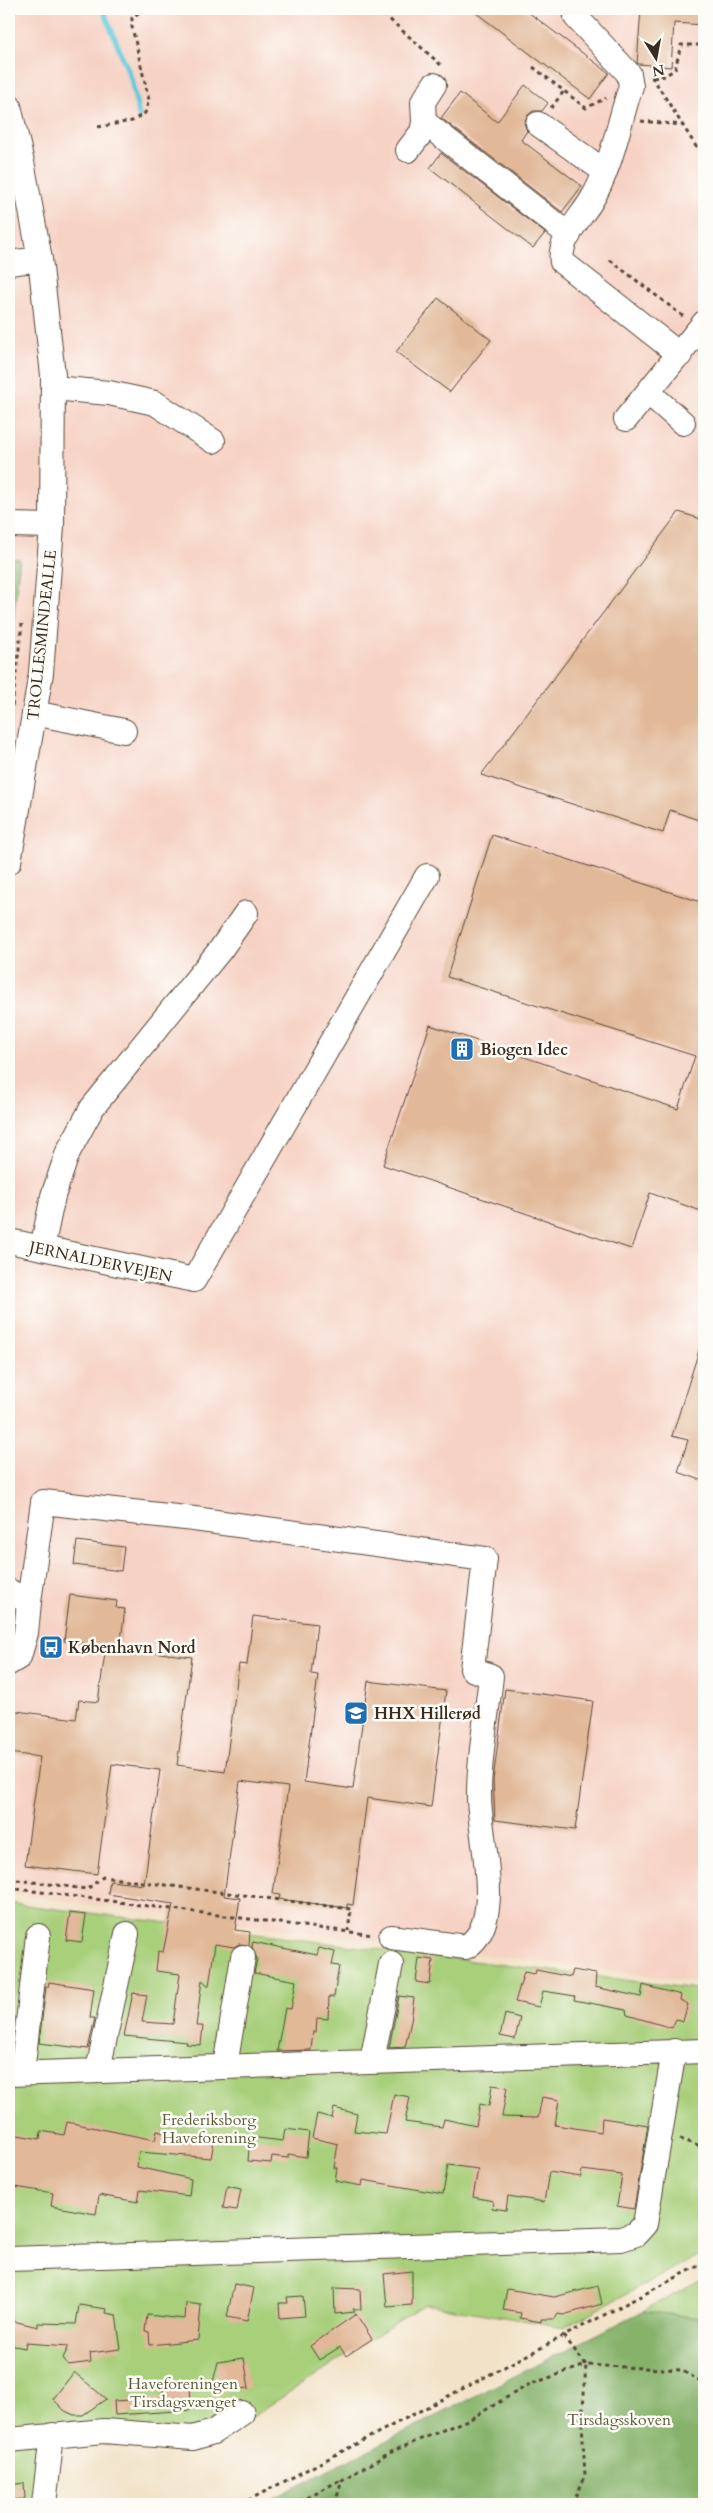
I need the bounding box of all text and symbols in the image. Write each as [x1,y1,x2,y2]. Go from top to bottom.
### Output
north arrow [630,32,680,82]
text: N [651,60,666,81]
street label: TROLLESMINDEALLE [22,549,62,722]
building icon: Biogen Idec [449,1036,475,1062]
place label: Biogen Idec [480,1039,568,1061]
street label: JERNALDERVEJEN [25,1236,175,1288]
bus stop icon: København Nord [38,1634,64,1660]
place label: København Nord [68,1637,196,1659]
school or university icon: HHX Hillerød [343,1700,369,1726]
place label: HHX Hillerød [374,1703,481,1725]
park label: Frederiksborg Haveforening [162,2109,256,2149]
park label: Haveforeningen Tirsdagsvænget [128,2373,238,2413]
park label: Tirsdagsskoven [567,2409,671,2431]

